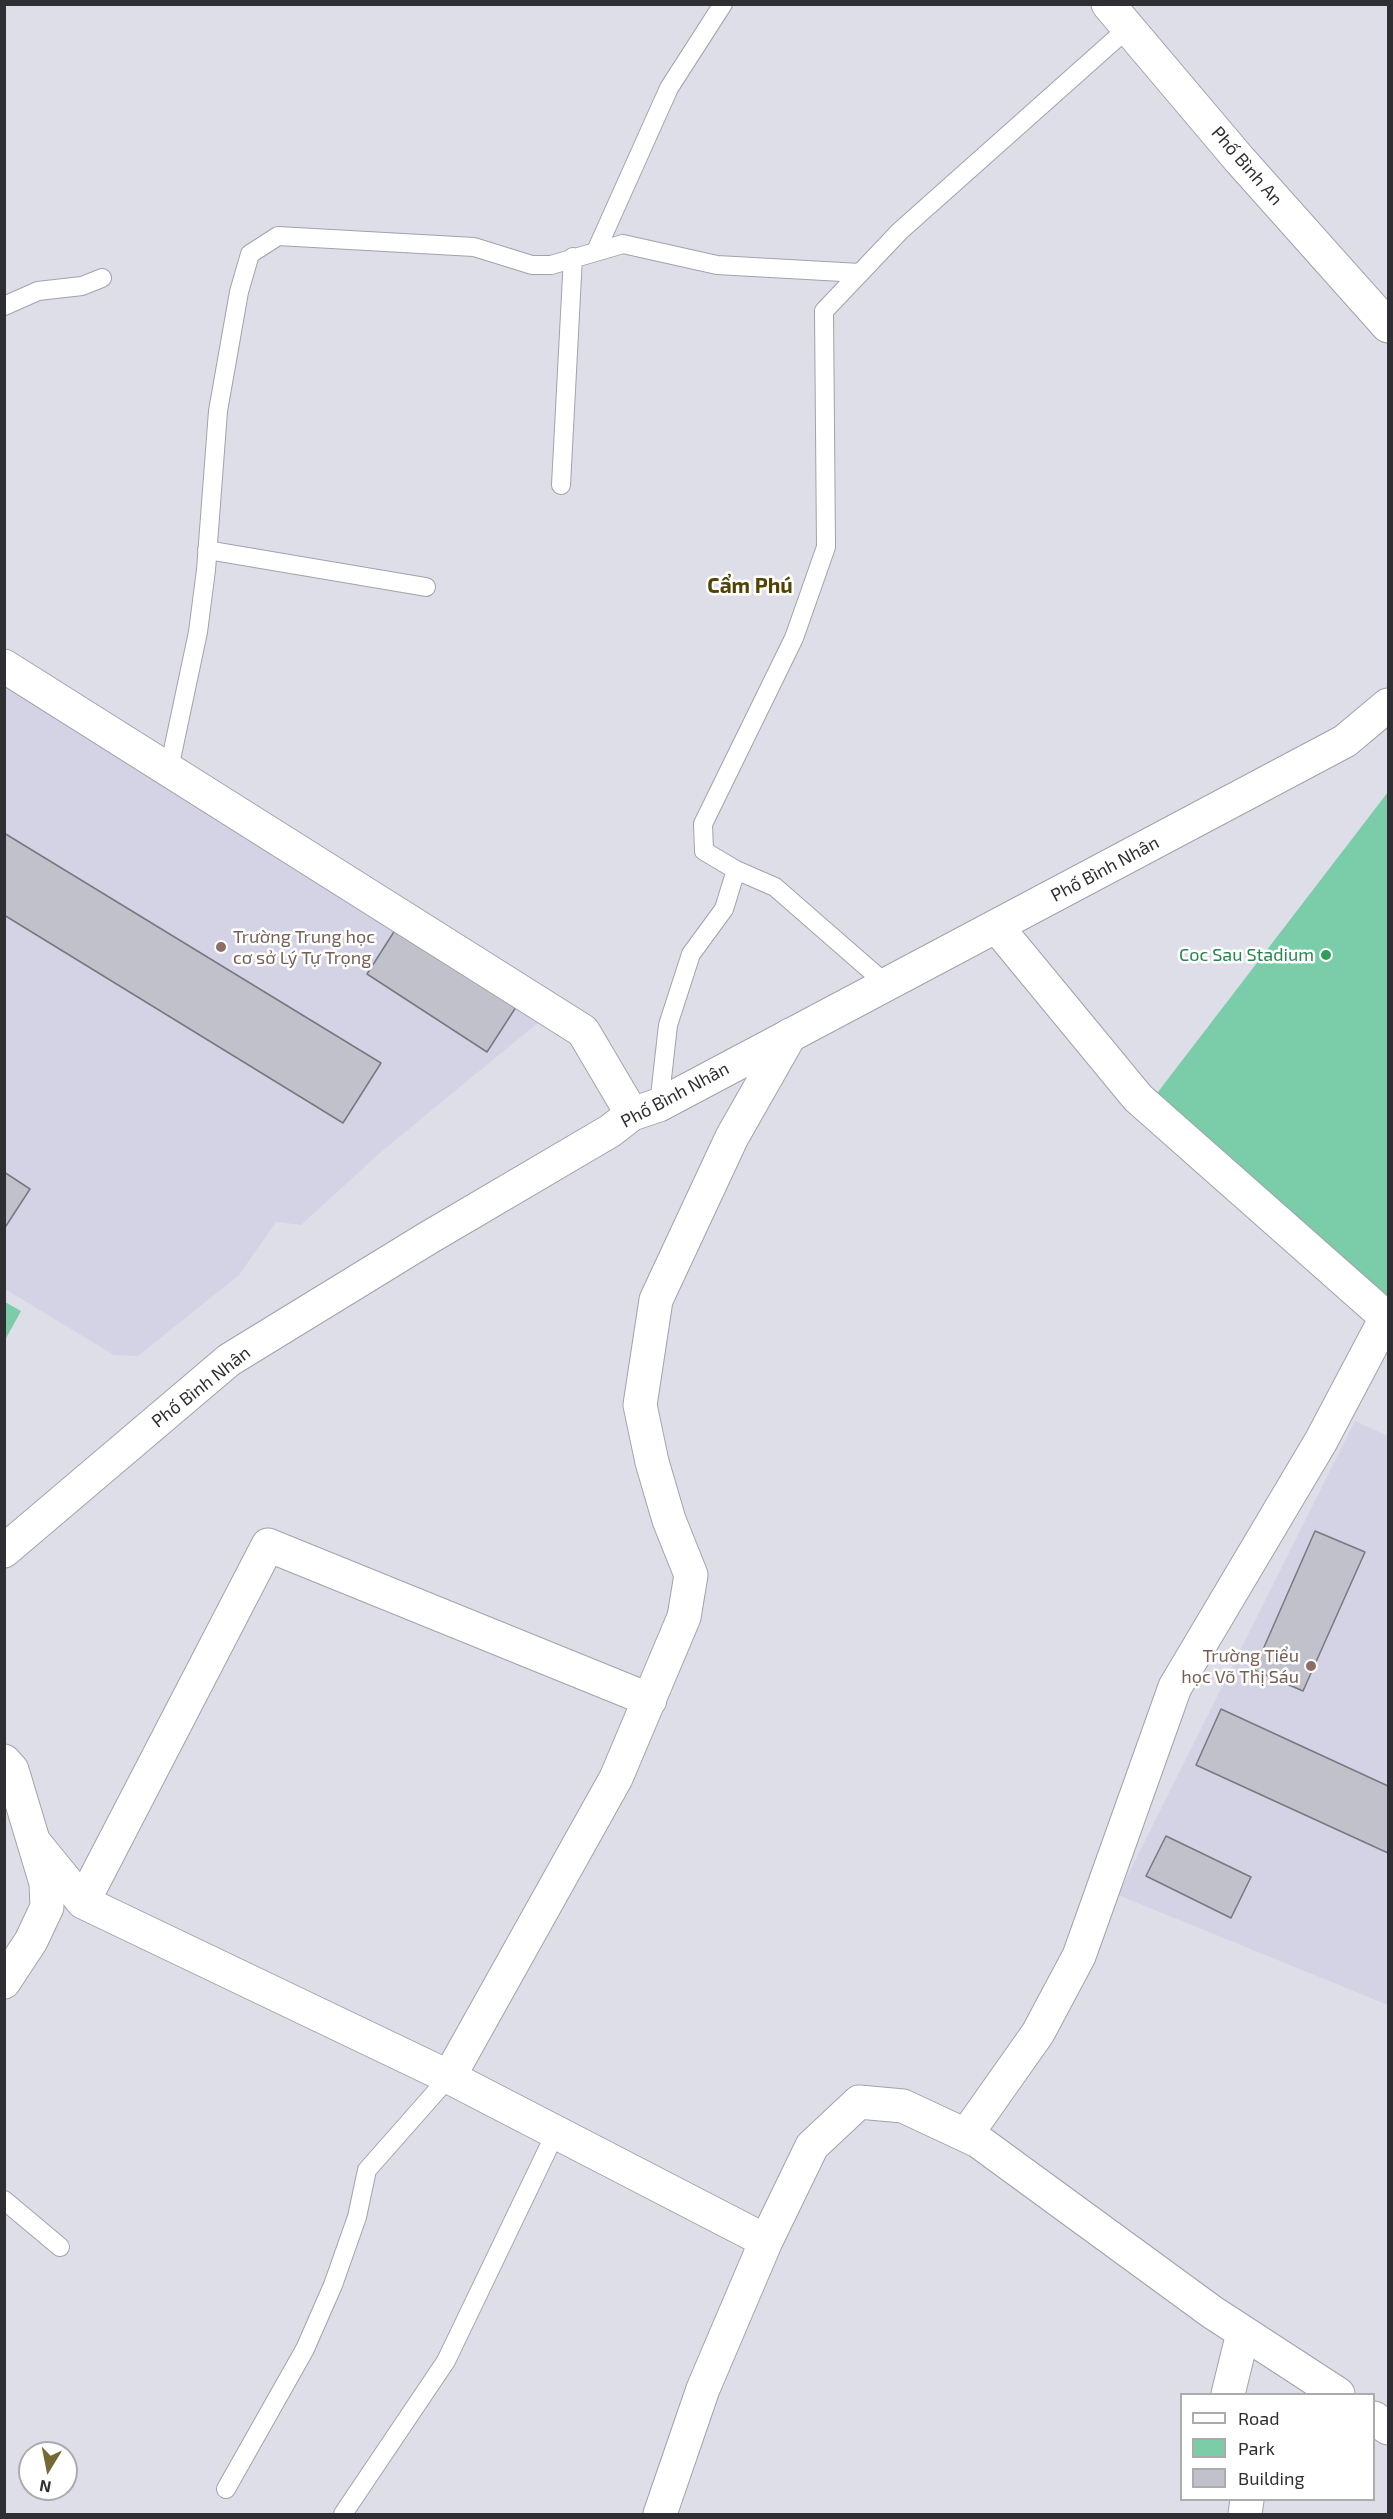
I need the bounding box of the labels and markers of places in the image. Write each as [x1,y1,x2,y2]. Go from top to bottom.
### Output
place label: Trường Trung học cơ sở Lý Tự Trọng [233,926,375,968]
marker: Trường Trung học cơ sở Lý Tự Trọng [214,940,228,954]
place label: Coc Sau Stadium [1179,944,1314,966]
marker: Coc Sau Stadium [1319,948,1333,962]
place label: Trường Tiểu học Võ Thị Sáu [1181,1645,1299,1688]
marker: Trường Tiểu học Võ Thị Sáu [1304,1659,1318,1673]

